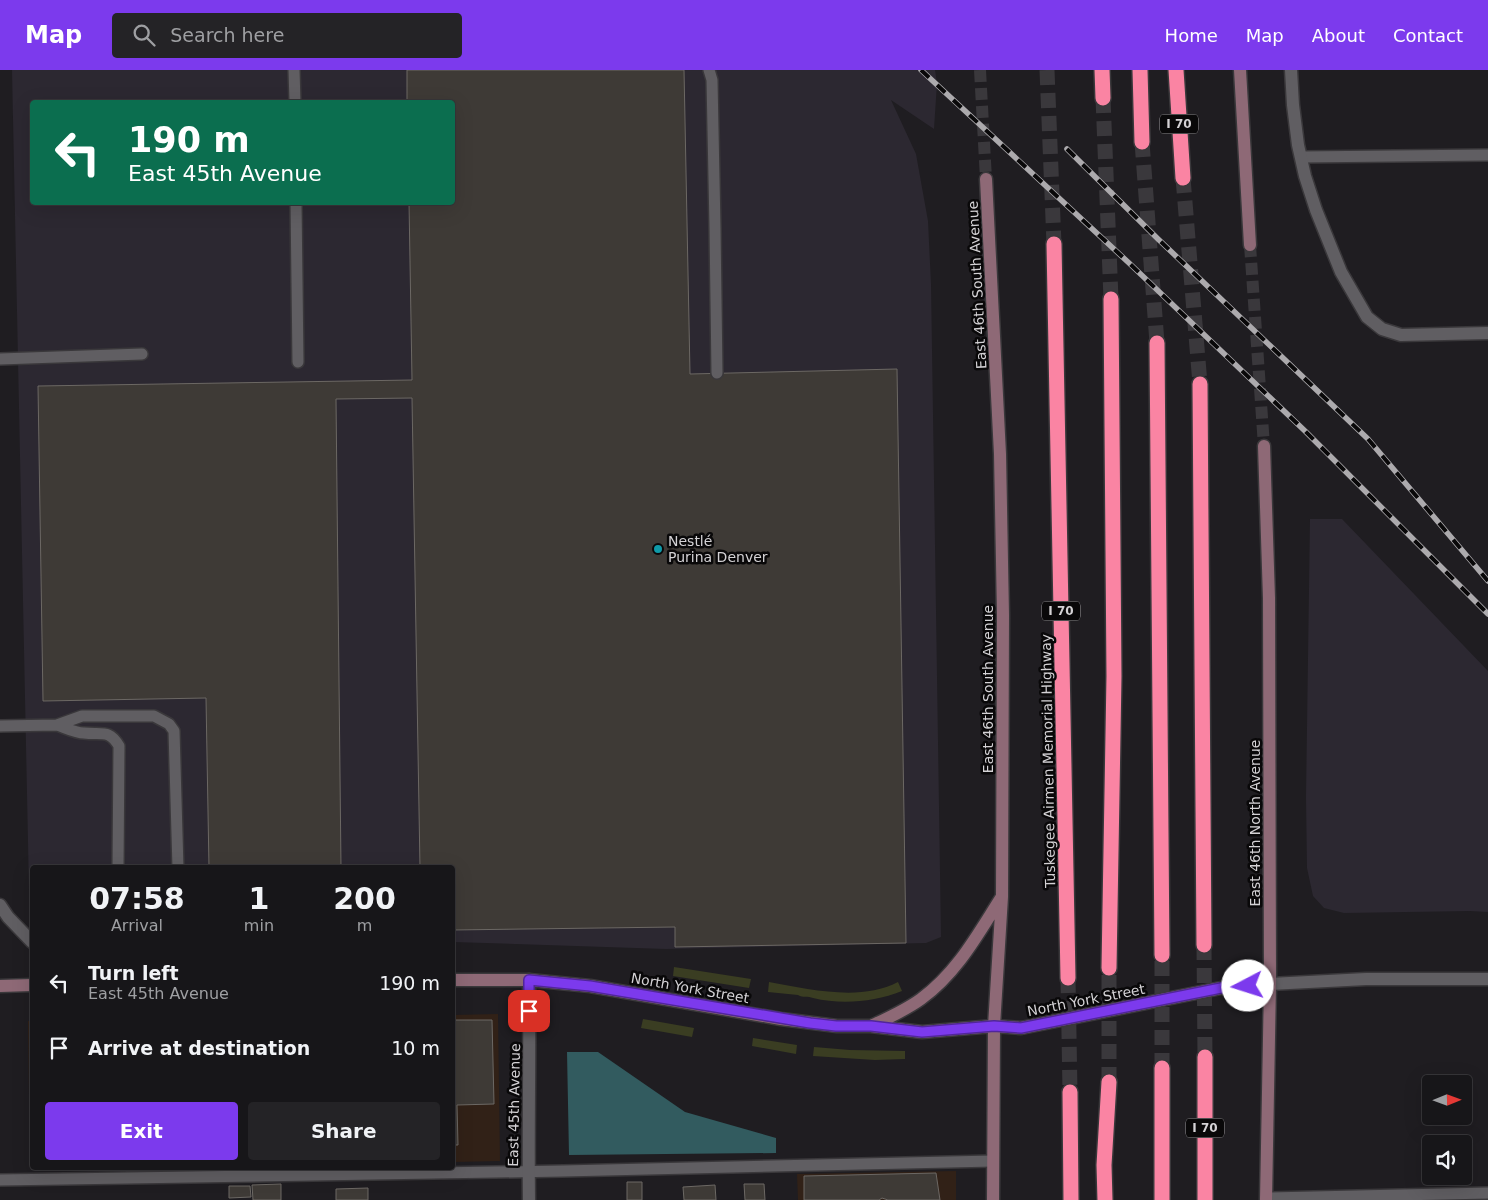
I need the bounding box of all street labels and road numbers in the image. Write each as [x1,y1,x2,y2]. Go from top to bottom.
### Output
road number: I 70 [1160,114,1198,134]
street label: East 46th South Avenue [965,200,989,370]
road number: I 70 [1042,602,1080,620]
street label: East 46th South Avenue [980,605,996,773]
street label: Tuskegee Airmen Memorial Highway [1038,634,1058,889]
street label: East 46th North Avenue [1247,740,1263,906]
street label: North York Street [630,970,751,1006]
street label: North York Street [1026,981,1147,1019]
street label: East 45th Avenue [505,1043,523,1167]
road number: I 70 [1186,1118,1224,1138]

